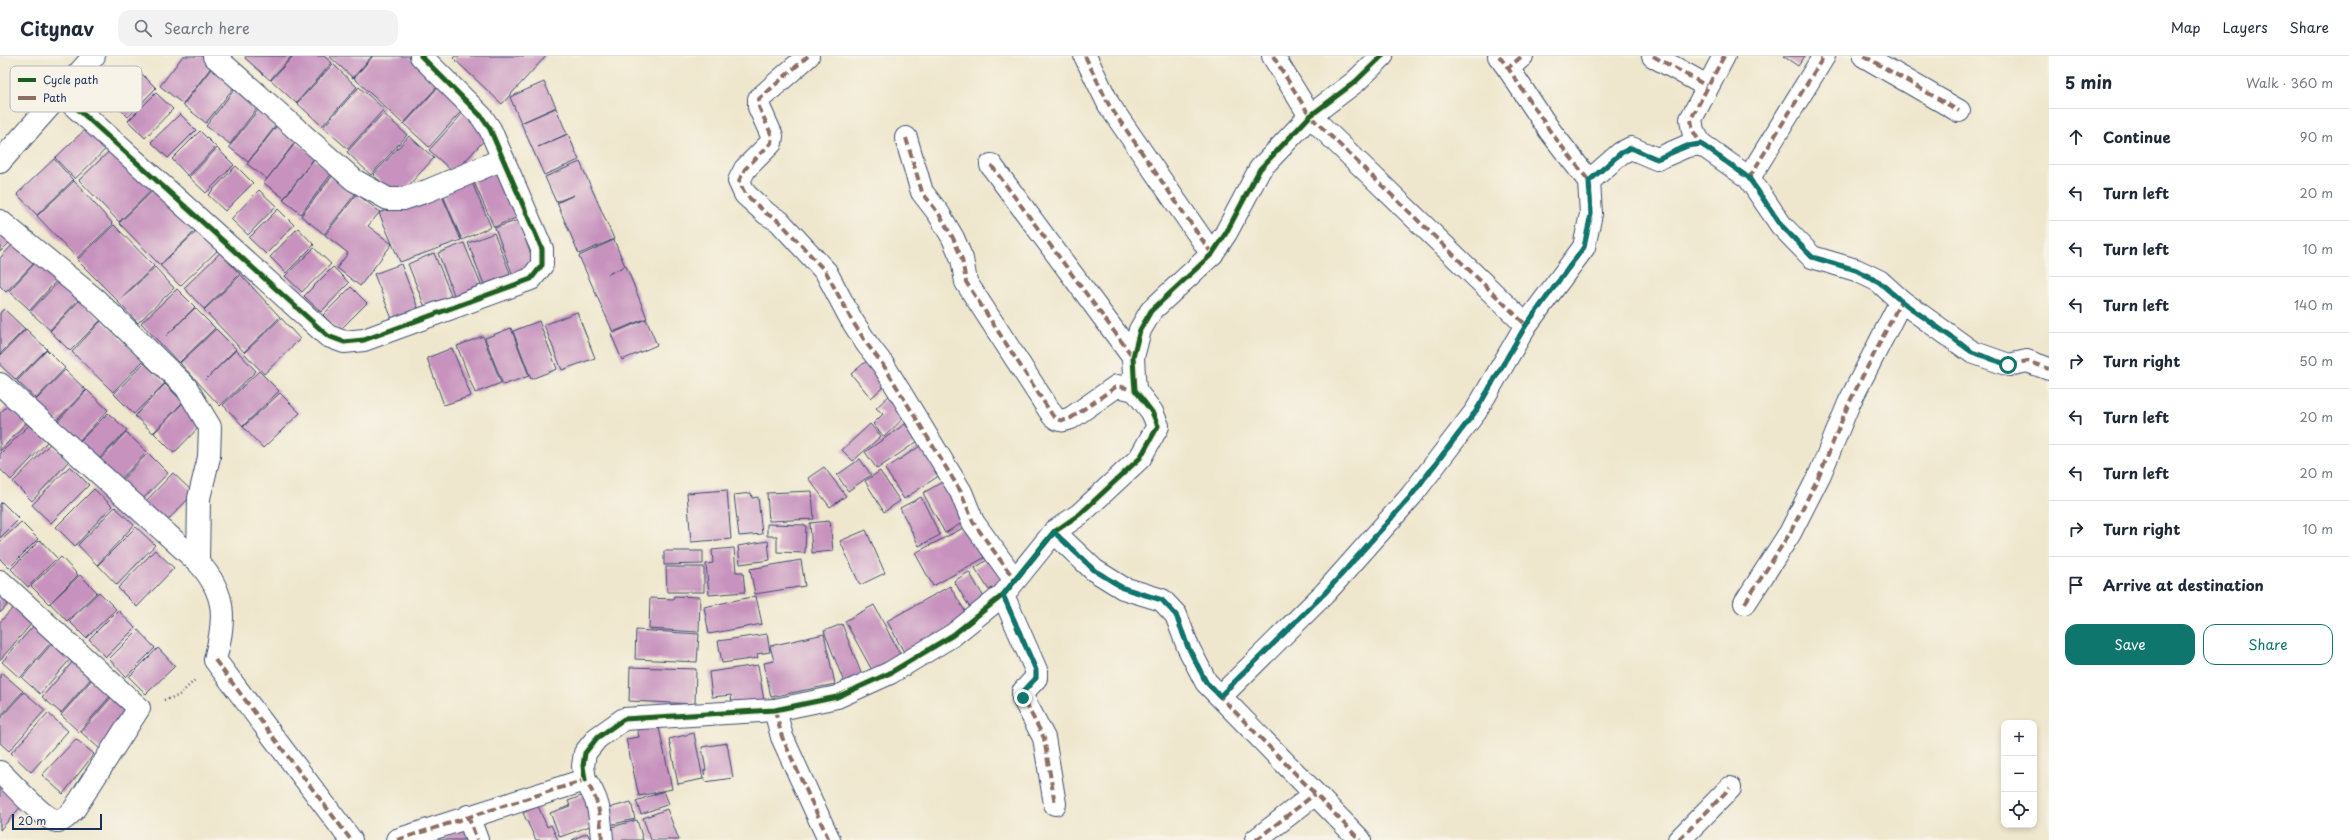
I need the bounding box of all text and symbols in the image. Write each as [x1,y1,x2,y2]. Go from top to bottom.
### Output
search box [118,10,398,46]
text: Citynav [20,14,94,42]
text: Search here [164,16,250,39]
icon: search [132,17,154,39]
text: Map [2171,17,2201,38]
text: Layers [2223,17,2268,38]
text: Share [2290,17,2329,38]
legend [10,66,142,112]
text: 5 min [2065,69,2112,95]
text: Cycle path [43,71,98,88]
text: Walk · 360 m [2246,73,2333,92]
text: Path [43,89,67,106]
text: Continue [2103,125,2171,148]
icon: ahead [2065,126,2087,148]
text: 90 m [2300,127,2333,146]
text: Turn left [2103,181,2169,204]
icon: left [2065,182,2087,204]
text: 20 m [2299,183,2333,202]
text: Turn left [2103,237,2169,260]
icon: left [2065,238,2087,260]
text: 10 m [2303,239,2333,258]
text: Turn left [2103,293,2169,316]
icon: left [2065,294,2087,316]
text: 140 m [2294,295,2333,314]
text: Turn right [2103,349,2180,372]
icon: right [2065,350,2087,372]
text: 50 m [2299,351,2333,370]
route start [1999,356,2017,374]
text: Turn left [2103,405,2169,428]
icon: left [2065,406,2087,428]
text: 20 m [2299,407,2333,426]
text: Turn left [2103,461,2169,484]
icon: left [2065,462,2087,484]
text: 20 m [2299,463,2333,482]
text: Turn right [2103,517,2180,540]
icon: right [2065,518,2087,540]
text: 10 m [2303,519,2333,538]
text: Arrive at destination [2103,573,2264,596]
icon: arrive [2065,574,2087,596]
button: Save [2065,624,2195,665]
button: Share [2203,624,2333,665]
route end [1014,689,1032,707]
map controls [2001,720,2037,828]
button: + [2001,720,2037,756]
button: − [2001,756,2037,792]
button: locate [2001,792,2037,828]
scale bar [12,812,102,831]
text: 20 m [18,812,46,829]

